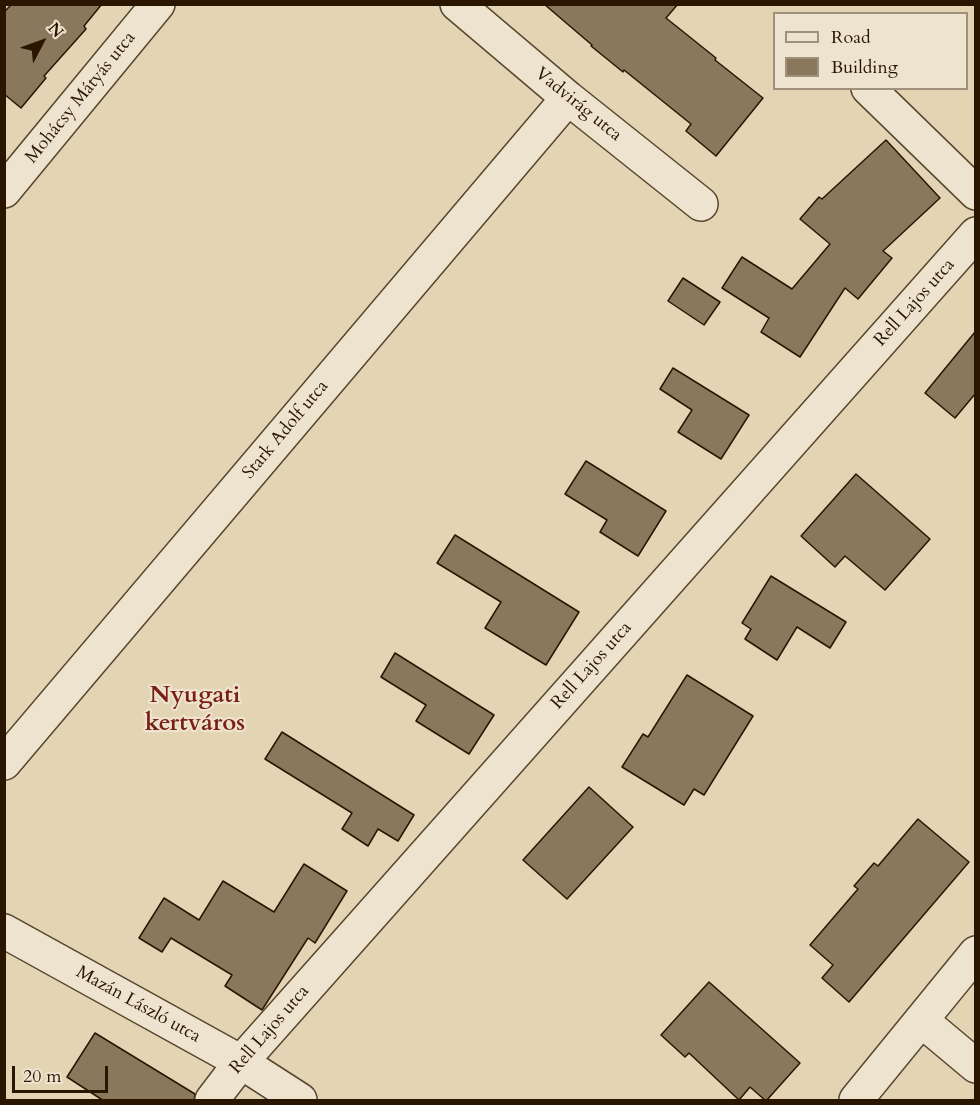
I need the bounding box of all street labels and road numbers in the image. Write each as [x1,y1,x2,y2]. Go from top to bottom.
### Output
street label: Mohácsy Mátyás utca [21,28,141,168]
street label: Vadvirág utca [530,63,626,147]
street label: Rell Lajos utca [870,255,960,351]
street label: Stark Adolf utca [238,376,334,484]
street label: Rell Lajos utca [547,618,637,714]
street label: Mazán László utca [72,962,204,1048]
street label: Rell Lajos utca [226,981,314,1079]

